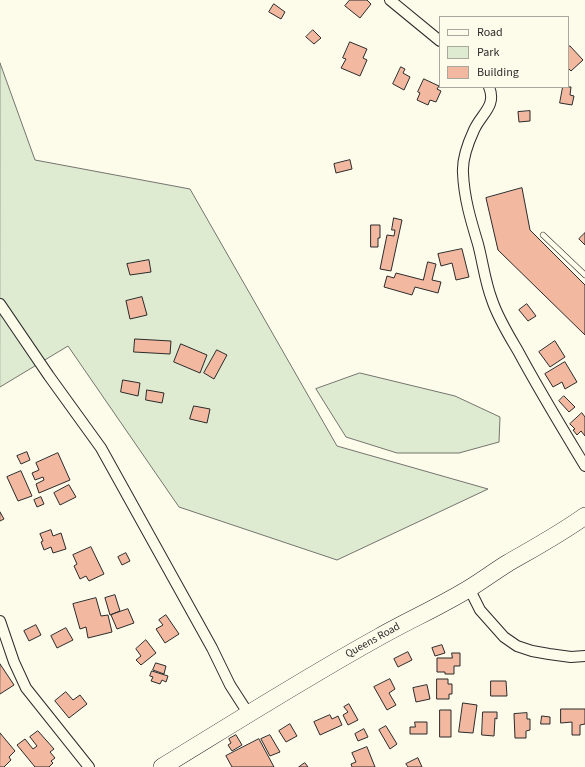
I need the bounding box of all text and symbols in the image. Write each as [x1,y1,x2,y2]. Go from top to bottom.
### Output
legend [439,16,569,88]
text: Road [477,24,503,41]
text: Park [477,44,499,61]
text: Building [477,64,519,81]
street label: Queens Road [343,621,403,661]

